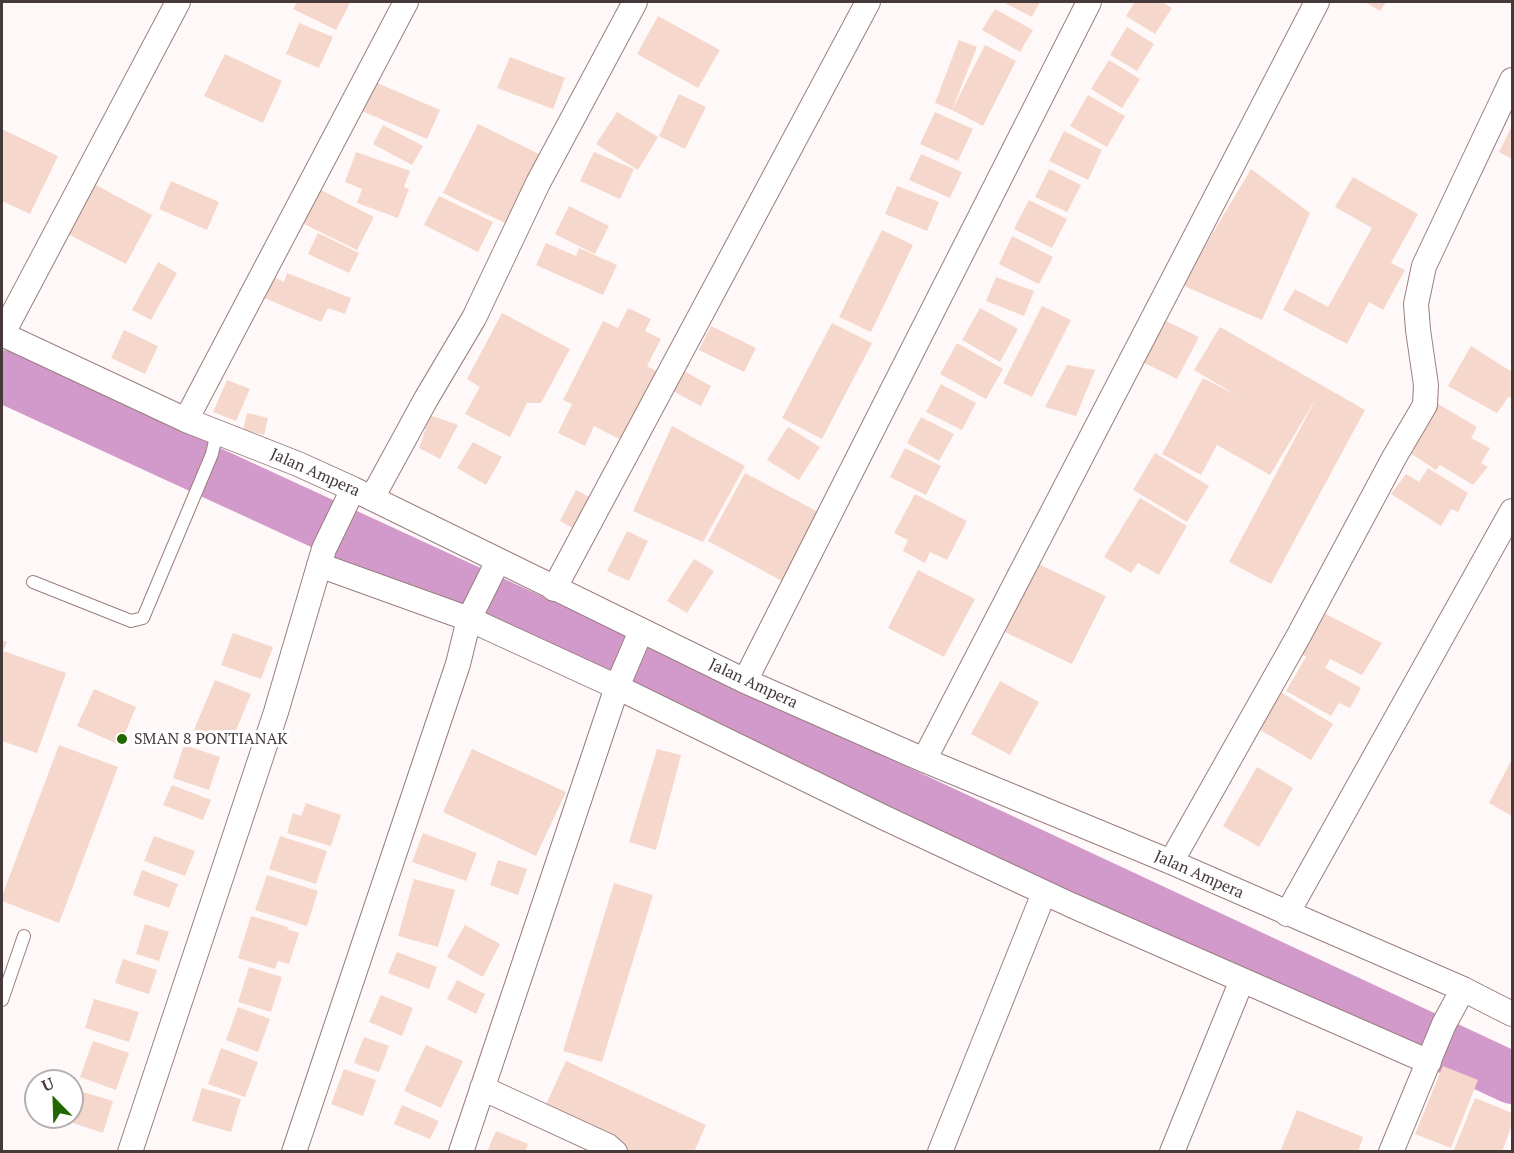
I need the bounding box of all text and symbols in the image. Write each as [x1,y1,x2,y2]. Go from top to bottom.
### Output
street label: Jalan Ampera [267,445,363,501]
street label: Jalan Ampera [705,655,801,713]
place label: SMAN 8 PONTIANAK [134,729,288,749]
marker: SMAN 8 PONTIANAK [115,732,129,746]
street label: Jalan Ampera [1151,847,1247,903]
north arrow [24,1069,84,1129]
text: U [38,1072,57,1097]

